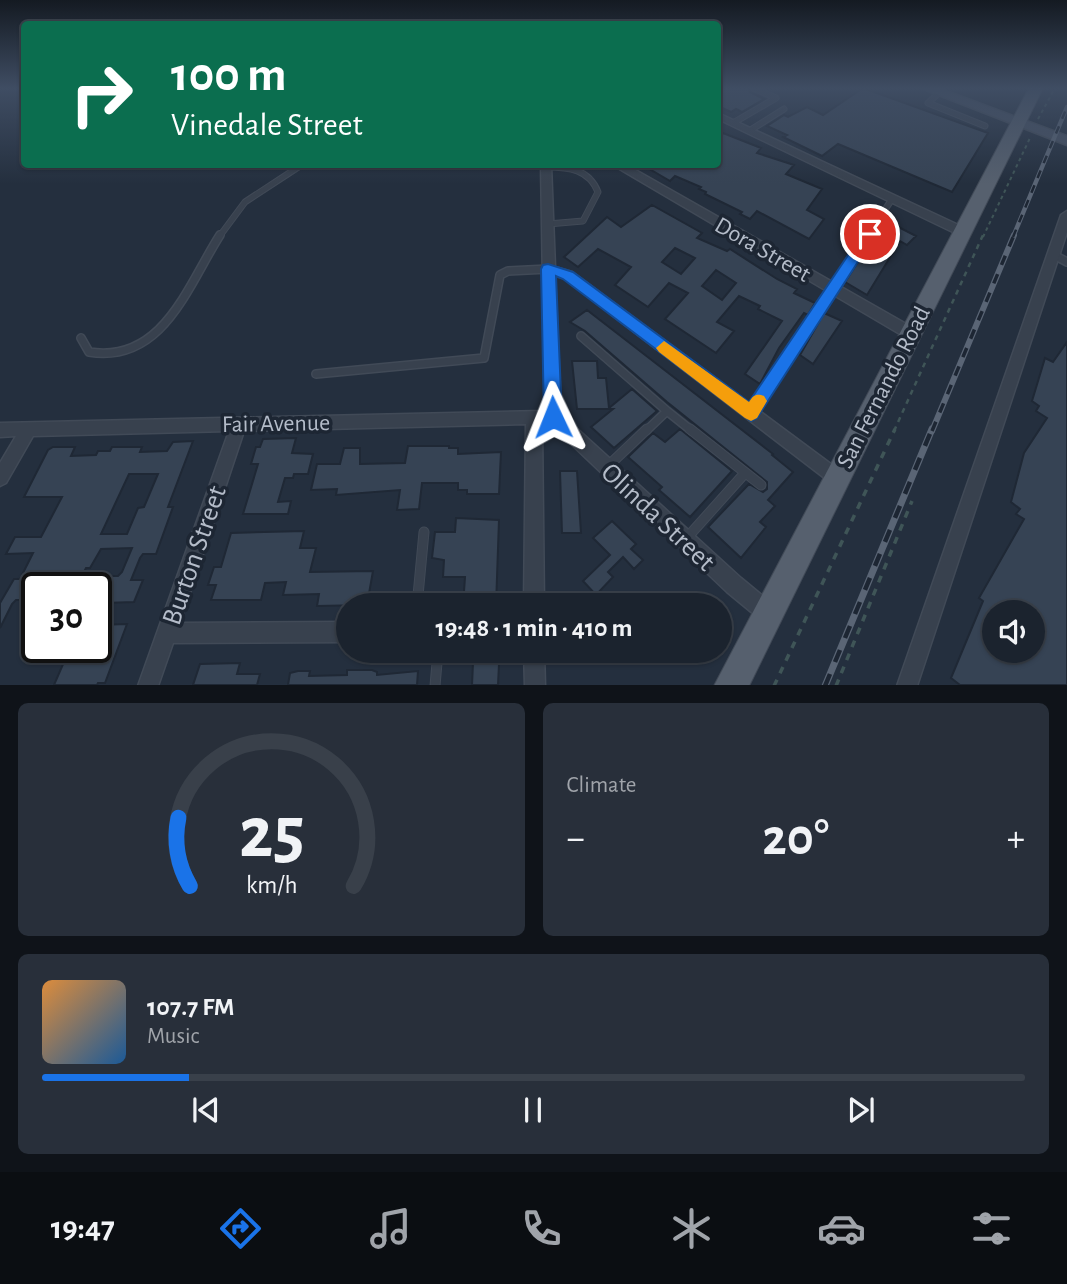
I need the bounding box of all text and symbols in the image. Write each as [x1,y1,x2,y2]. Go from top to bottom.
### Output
icon: right [56,49,147,140]
text: 100 m [171,51,287,100]
text: Vinedale Street [171,109,363,141]
pin [840,204,900,264]
street label: Dora Street [711,213,815,287]
icon: arrive [851,215,889,253]
street label: San Fernando Road [833,303,935,472]
position arrow [516,380,590,454]
street label: Fair Avenue [222,411,330,437]
street label: Olinda Street [595,458,720,577]
street label: Burton Street [158,482,232,629]
speed limit sign: 30 [21,572,112,663]
map controls [982,600,1045,663]
button: sound [982,600,1045,663]
text: 19:48 · 1 min · 410 m [435,615,633,641]
text: Climate [567,774,636,797]
text: 25 [238,798,304,871]
text: 20° [762,812,829,864]
text: − [567,820,585,858]
text: + [1007,820,1025,858]
text: km/h [245,872,297,897]
text: 107.7 FM [147,994,235,1020]
text: Music [147,1025,199,1048]
icon: previous [187,1091,225,1129]
icon: pause [514,1091,552,1129]
icon: next [842,1091,880,1129]
icon: directions [216,1204,265,1253]
icon: music [366,1204,415,1253]
icon: phone [517,1204,566,1253]
icon: climate [667,1204,716,1253]
icon: car [817,1204,866,1253]
icon: filters [967,1204,1016,1253]
text: 19:47 [51,1212,115,1244]

